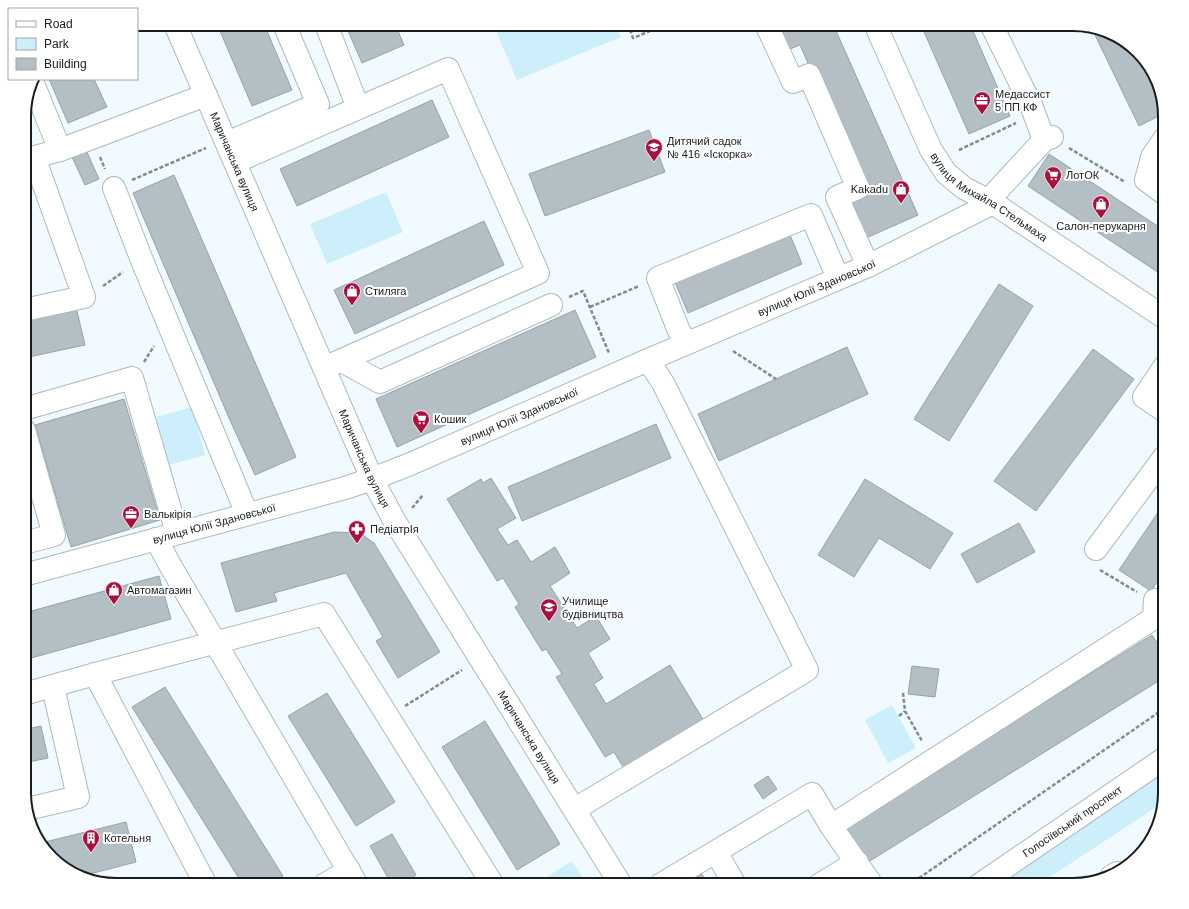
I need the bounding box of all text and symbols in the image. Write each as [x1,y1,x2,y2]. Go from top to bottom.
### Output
legend [8,8,138,80]
text: Road [44,17,73,31]
text: Park [44,37,70,51]
text: Building [44,57,87,71]
place label: Медассист 5 ПП КФ [995,88,1050,113]
office icon: Медассист 5 ПП КФ [972,90,992,115]
street label: Маричанська вулиця [208,110,261,213]
place label: Дитячий садок № 416 «Іскорка» [667,135,752,160]
school or university icon: Дитячий садок № 416 «Іскорка» [644,137,664,162]
street label: вулиця Михайла Стельмаха [928,150,1050,244]
supermarket icon: ЛотОК [1043,165,1063,190]
place label: ЛотОК [1066,169,1100,181]
shop icon: Kakadu [891,179,911,204]
place label: Kakadu [851,183,888,195]
shop icon: Салон-перукарня [1091,194,1111,219]
place label: Салон-перукарня [1056,220,1146,232]
street label: вулиця Юлії Здановської [756,257,877,318]
shop icon: Стиляга [342,281,362,306]
place label: Стиляга [365,285,407,297]
street label: вулиця Юлії Здановської [459,385,580,447]
street label: Маричанська вулиця [337,408,392,510]
supermarket icon: Кошик [411,409,431,434]
place label: Кошик [434,413,466,425]
street label: вулиця Юлії Здановської [151,501,277,546]
office icon: Валькірія [121,504,141,529]
place label: Валькірія [144,508,191,520]
pharmacy icon: ПедіатрІя [347,519,367,544]
place label: ПедіатрІя [370,523,419,535]
shop icon: Автомагазин [104,580,124,605]
place label: Автомагазин [127,584,192,596]
place label: Училище будівництва [562,595,624,620]
school or university icon: Училище будівництва [539,597,559,622]
street label: Маричанська вулиця [496,689,562,786]
street label: Голосіївський проспект [1020,783,1124,859]
building icon: Котельня [81,828,101,853]
place label: Котельня [104,832,151,844]

